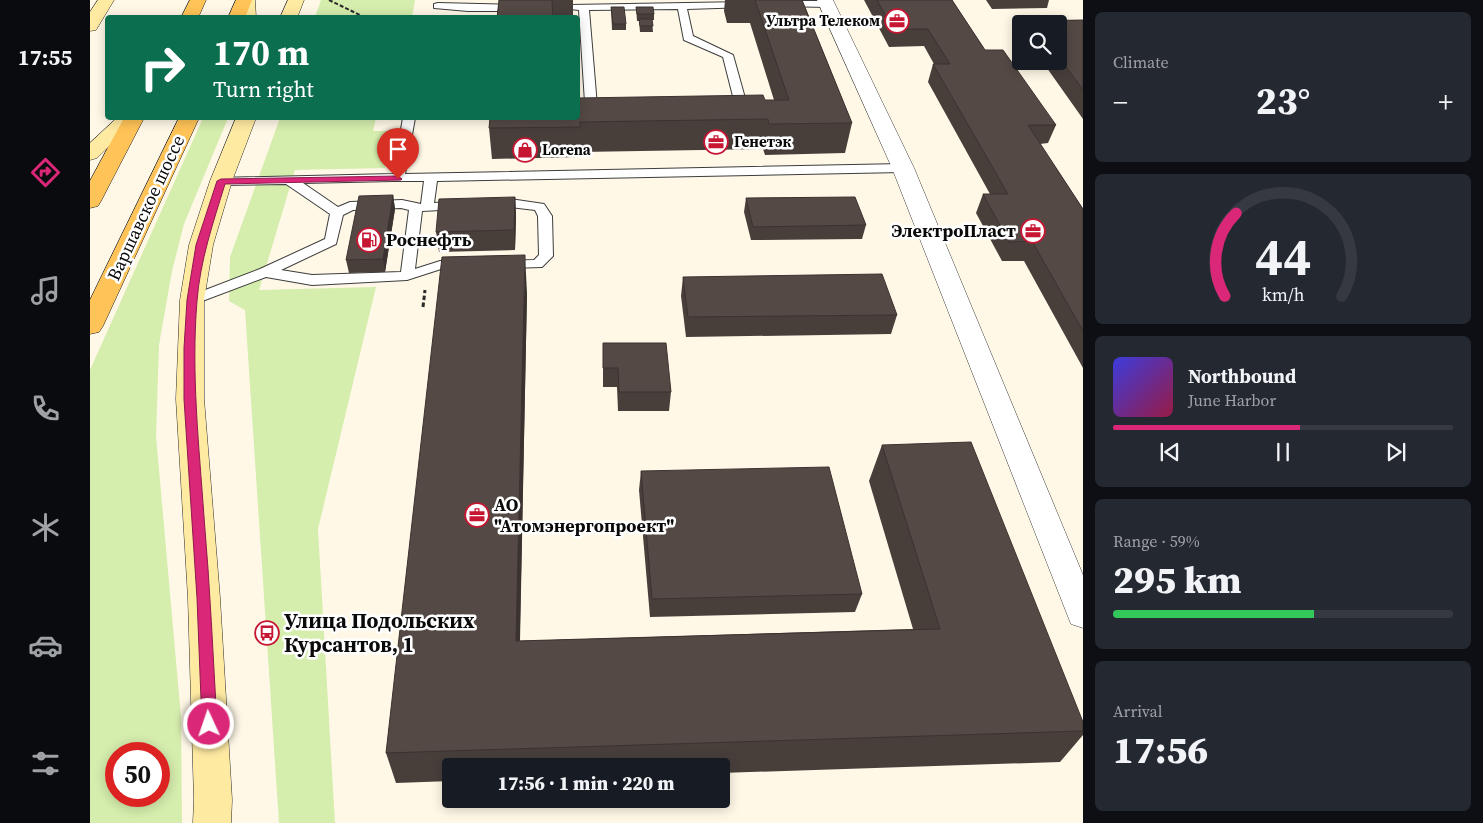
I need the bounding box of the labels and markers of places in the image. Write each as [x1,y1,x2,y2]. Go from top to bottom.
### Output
office icon: Ультра Телеком [884,8,910,34]
place label: Ультра Телеком [766,10,880,31]
pin [377,128,419,179]
office icon: Генетэк [703,129,729,155]
place label: Генетэк [734,131,792,152]
shop icon: Lorena [512,137,538,163]
place label: Lorena [542,139,592,160]
place label: ЭлектроПласт [892,218,1016,243]
office icon: ЭлектроПласт [1020,218,1046,244]
fuel station icon: Роснефть [356,227,382,253]
place label: Роснефть [386,227,472,252]
place label: АО "Атомэнергопроект" [494,492,674,538]
office icon: АО "Атомэнергопроект" [464,502,490,528]
place label: Улица Подольских Курсантов, 1 [284,606,475,659]
bus stop icon: Улица Подольских Курсантов, 1 [254,620,280,646]

